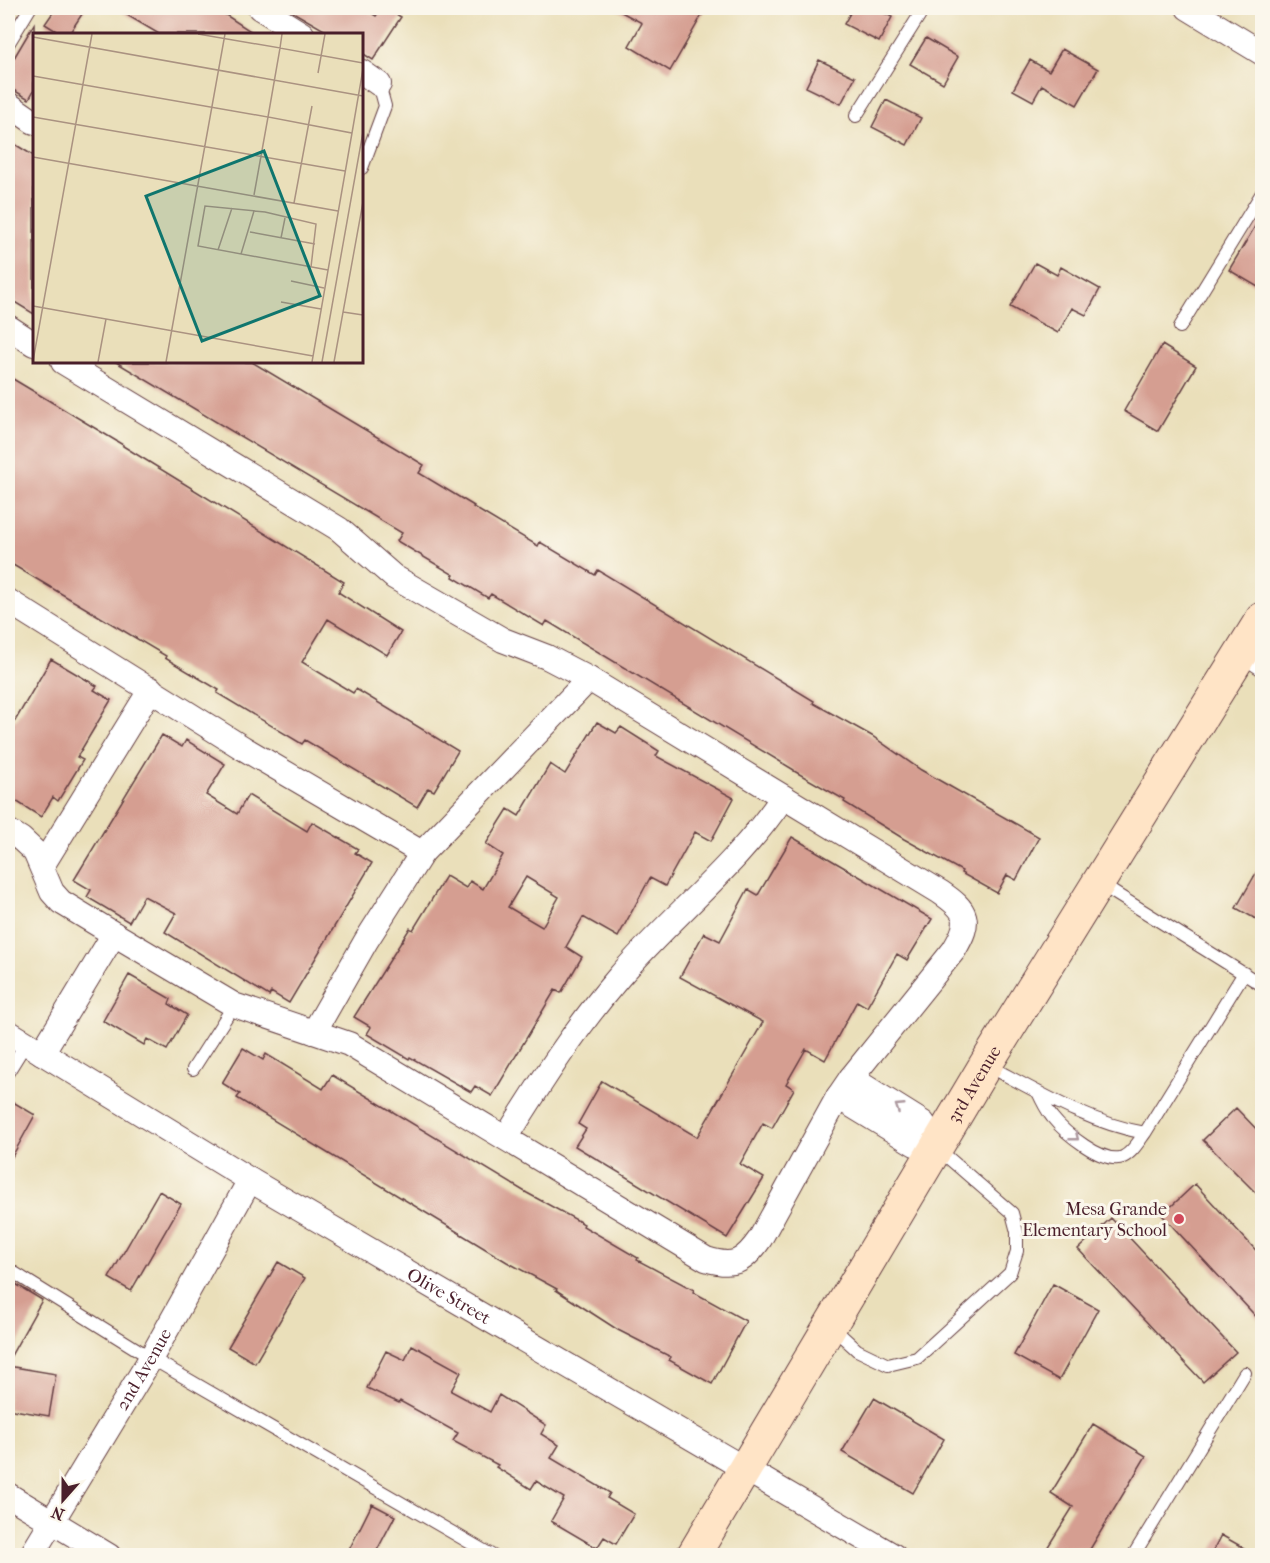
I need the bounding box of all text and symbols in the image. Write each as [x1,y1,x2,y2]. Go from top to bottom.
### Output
inset map [33,33,363,363]
street label: 3rd Avenue [943,1042,1005,1127]
one-way arrow [895,1103,906,1114]
one-way arrow [1068,1130,1079,1141]
place label: Mesa Grande Elementary School [1022,1199,1167,1241]
marker: Mesa Grande Elementary School [1172,1212,1186,1226]
street label: Olive Street [403,1264,495,1329]
street label: 2nd Avenue [111,1325,176,1414]
north arrow [33,1470,93,1530]
text: N [48,1502,67,1525]

